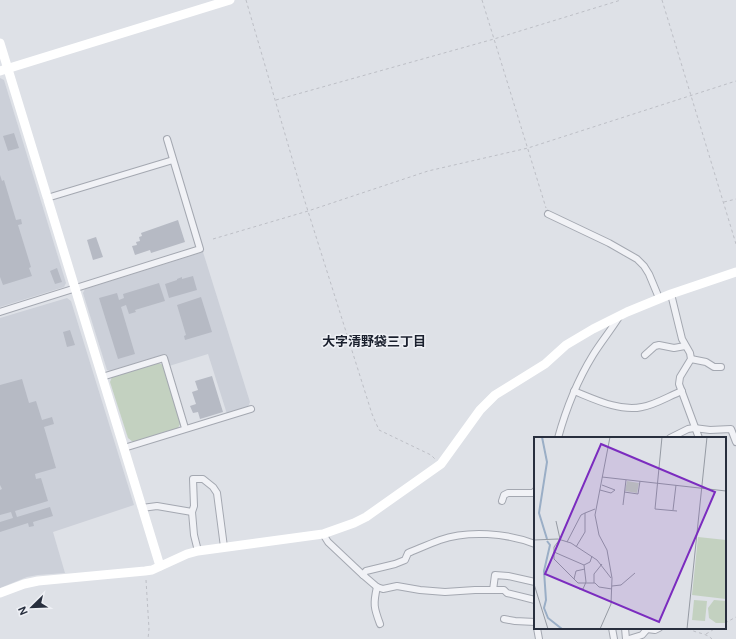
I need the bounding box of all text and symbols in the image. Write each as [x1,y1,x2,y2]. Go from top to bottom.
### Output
district label: 大字清野袋三丁目 [322,333,426,350]
inset map [534,437,726,629]
north arrow [12,587,52,627]
text: N [15,604,31,617]

